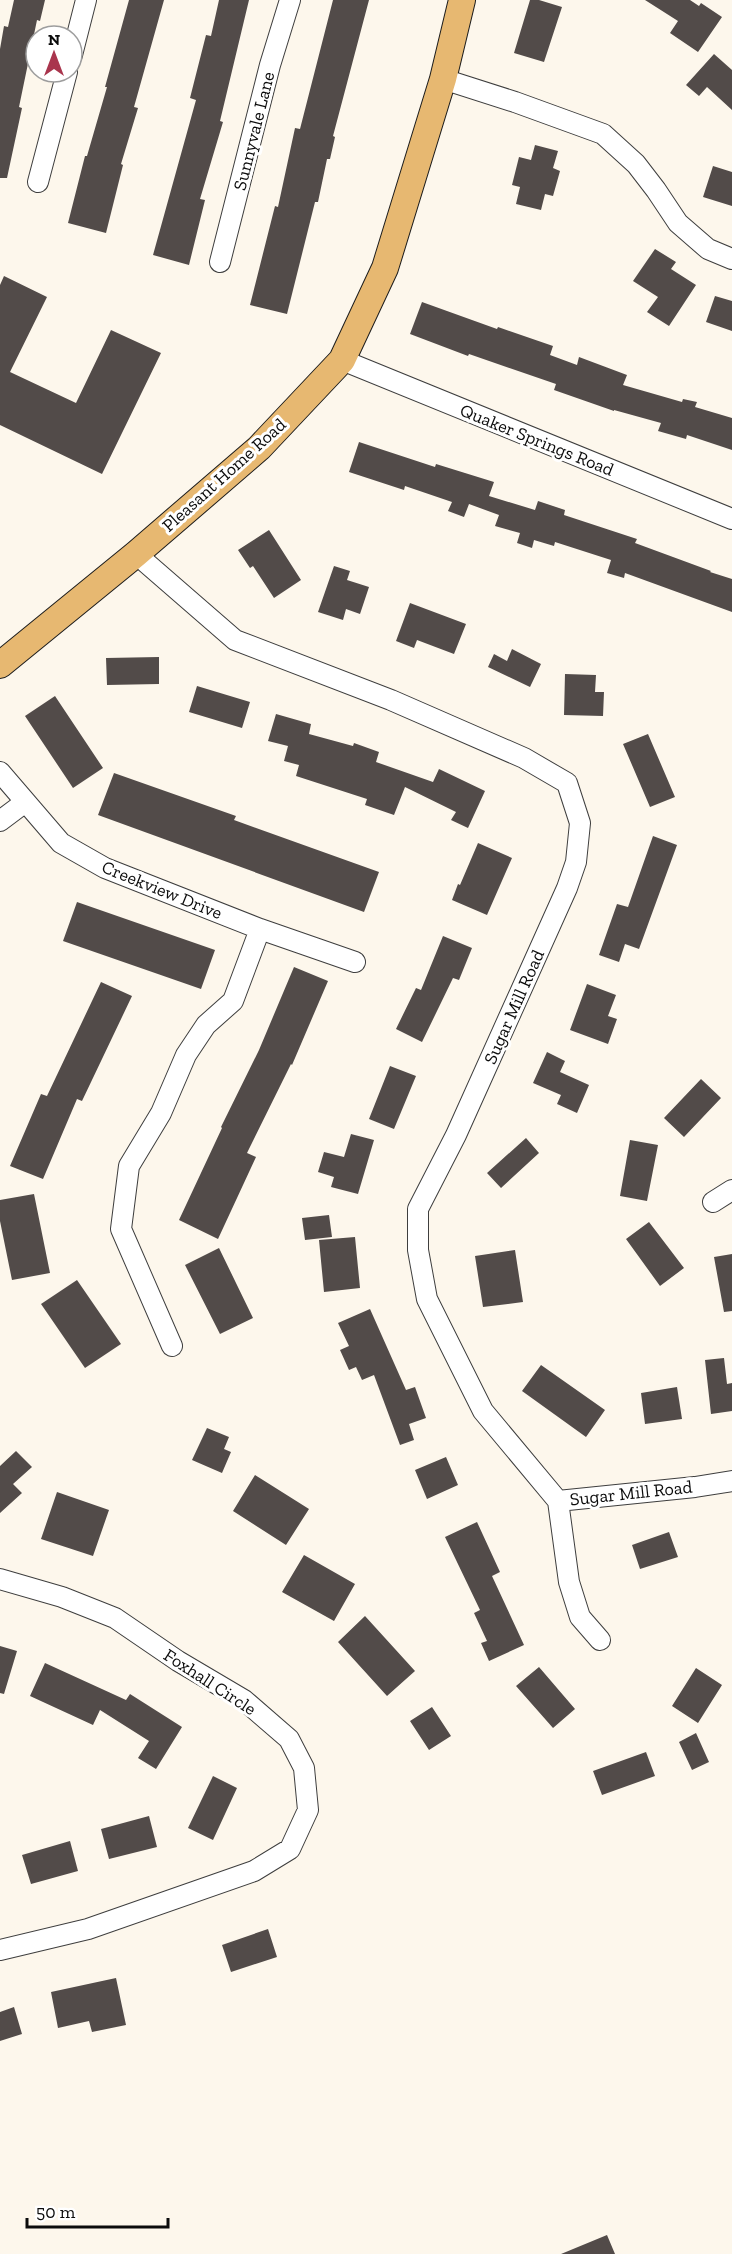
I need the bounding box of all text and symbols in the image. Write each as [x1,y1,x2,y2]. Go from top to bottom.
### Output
north arrow [24,24,84,84]
text: N [48,30,60,49]
street label: Sunnyvale Lane [229,69,279,193]
street label: Quaker Springs Road [457,399,617,481]
street label: Pleasant Home Road [158,414,291,536]
street label: Creekview Drive [99,856,225,924]
street label: Sugar Mill Road [479,946,549,1068]
street label: Sugar Mill Road [569,1476,693,1510]
street label: Foxhall Circle [160,1644,260,1720]
scale bar [27,2191,168,2229]
text: 50 m [36,2201,76,2223]

